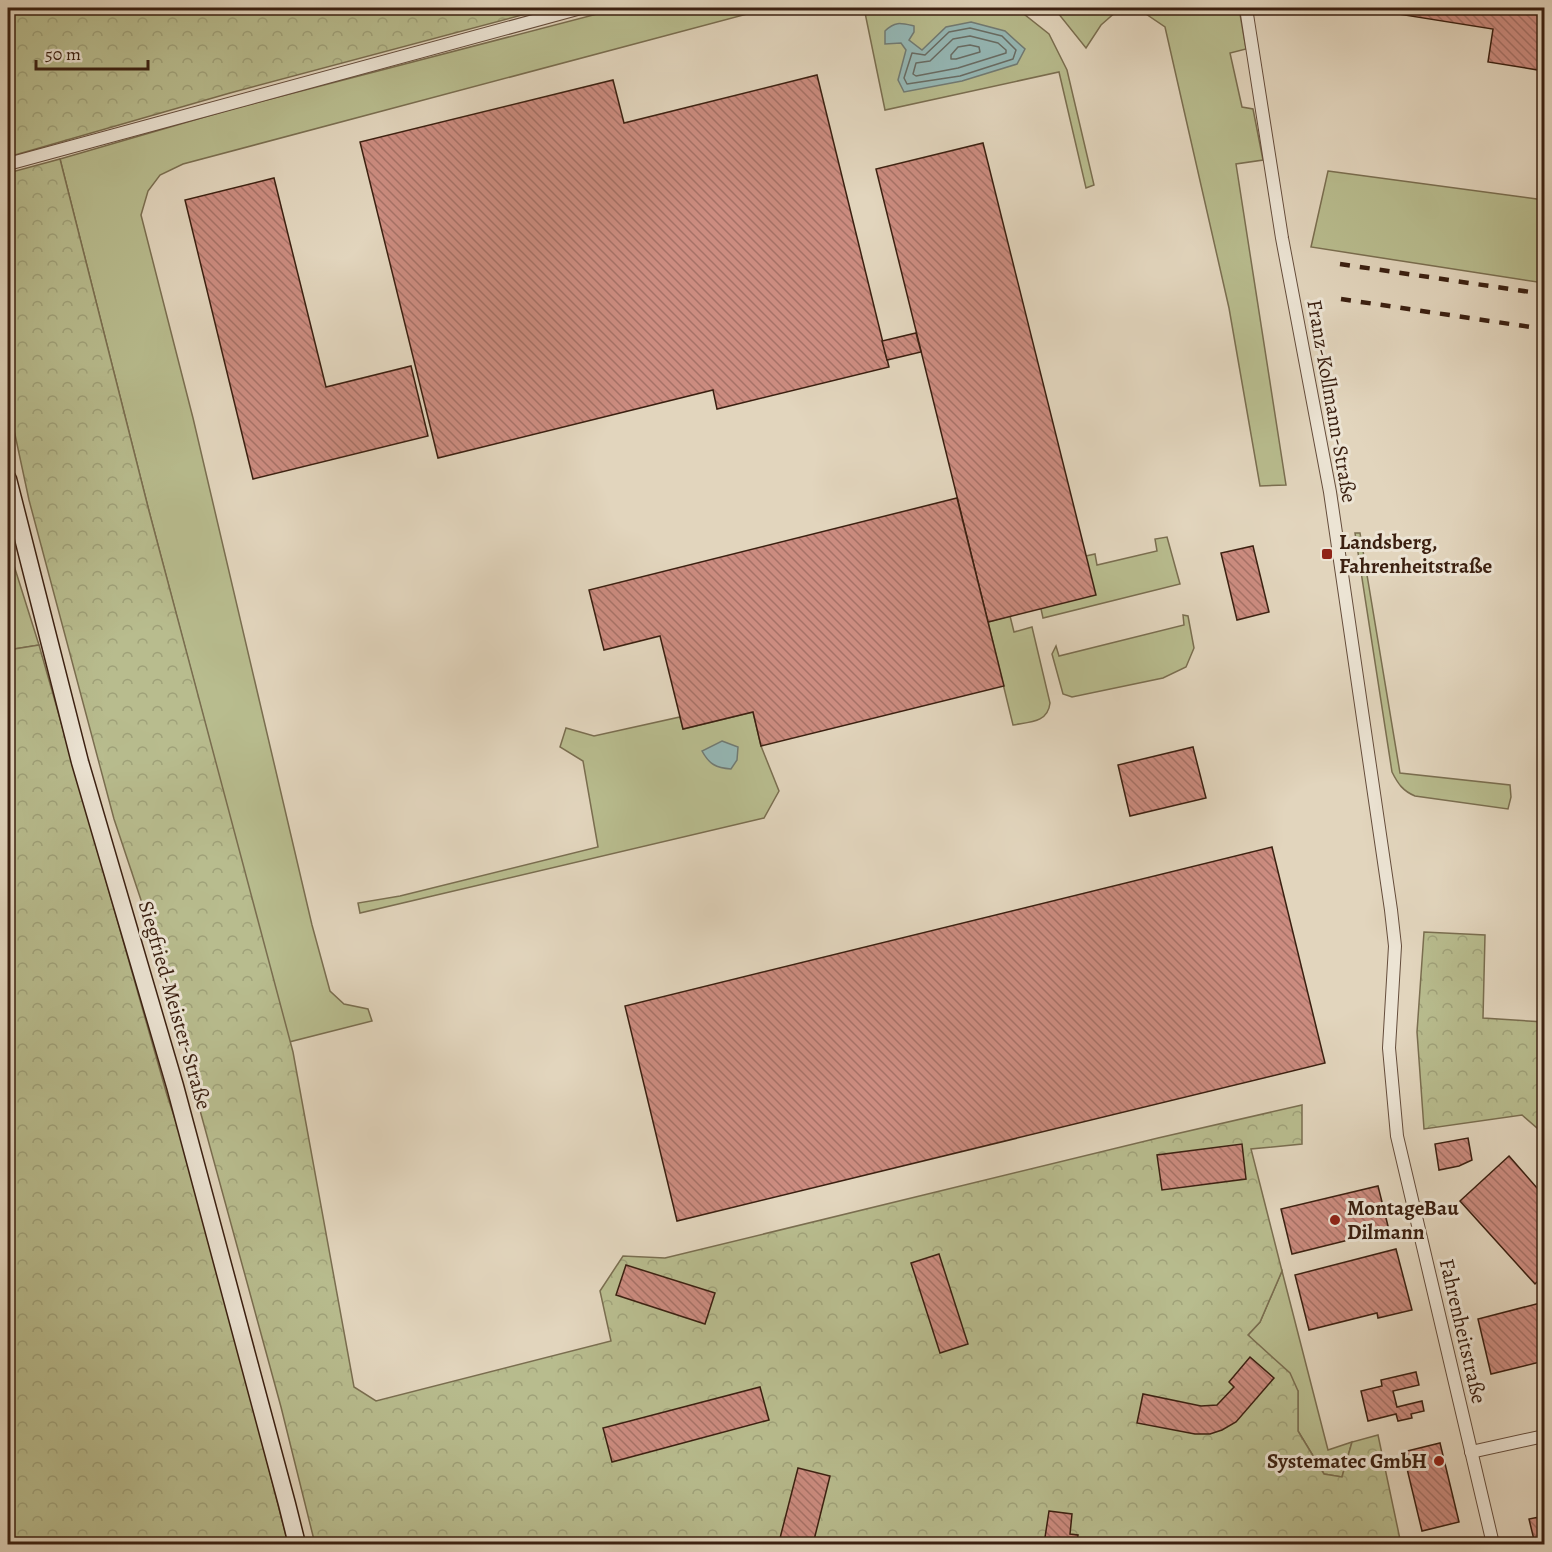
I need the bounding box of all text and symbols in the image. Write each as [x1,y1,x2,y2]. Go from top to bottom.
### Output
scale bar [36,33,148,71]
text: 50 m [45,42,81,66]
street label: Franz-Kollmann-Straße [1300,297,1364,505]
place label: Landsberg, Fahrenheitstraße [1339,528,1492,580]
marker: Landsberg, Fahrenheitstraße [1320,547,1334,561]
street label: Siegfried-Meister-Straße [132,897,218,1113]
place label: MontageBau Dilmann [1347,1194,1459,1246]
marker: MontageBau Dilmann [1328,1213,1342,1227]
street label: Fahrenheitstraße [1433,1256,1493,1406]
place label: Systematec GmbH [1267,1447,1427,1475]
marker: Systematec GmbH [1432,1454,1446,1468]

